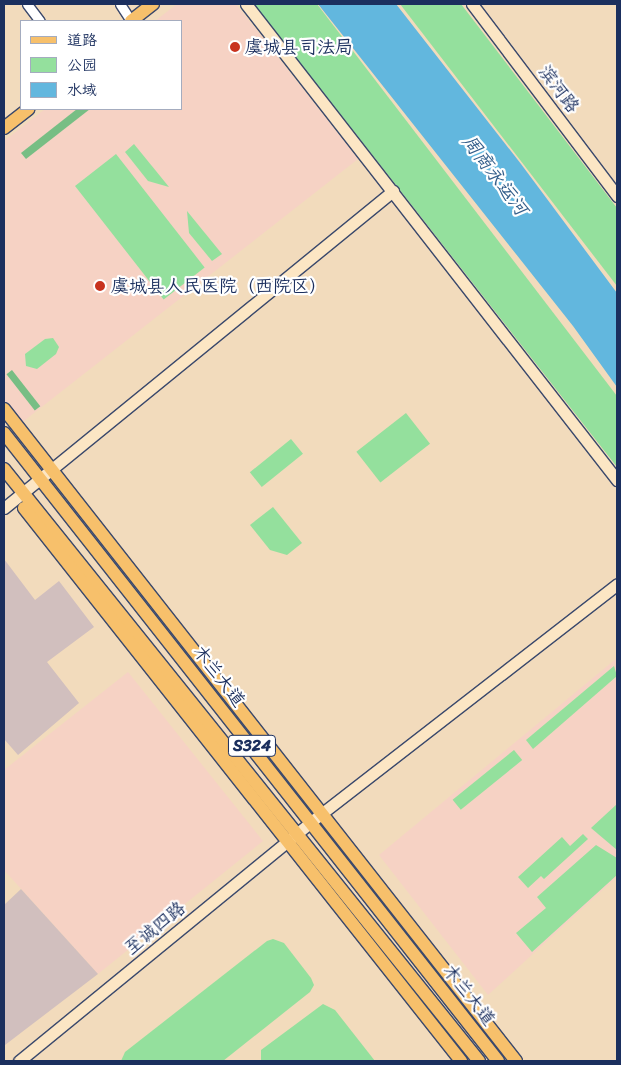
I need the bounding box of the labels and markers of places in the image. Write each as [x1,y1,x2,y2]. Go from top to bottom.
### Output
place label: 虞城县司法局 [245,36,353,58]
marker: 虞城县司法局 [229,41,241,53]
place label: 虞城县人民医院（西院区） [111,275,327,297]
marker: 虞城县人民医院（西院区） [93,279,107,293]

